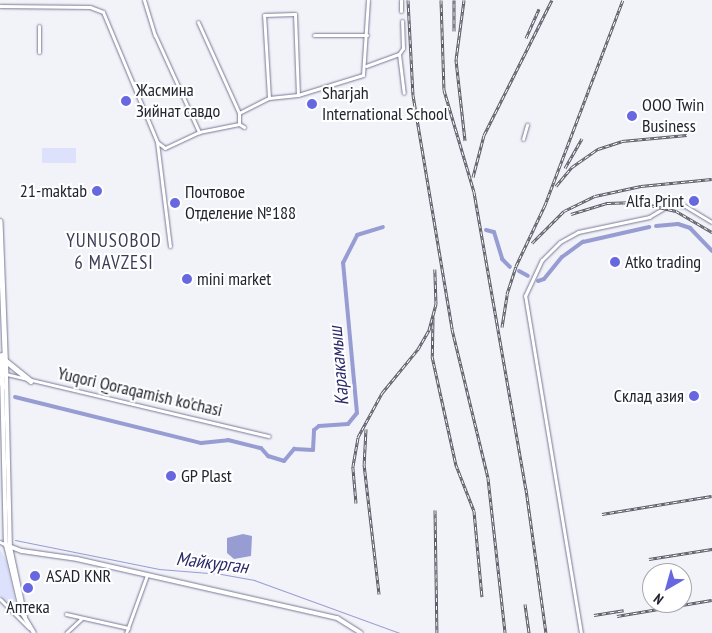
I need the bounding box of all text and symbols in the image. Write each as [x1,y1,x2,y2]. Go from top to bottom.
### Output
place label: Жасмина Зийнат савдо [136,80,221,122]
place label: Sharjah International School [322,83,448,126]
marker: Жасмина Зийнат савдо [120,95,132,107]
place label: ООО Twin Business [642,95,704,138]
marker: Sharjah International School [306,98,318,110]
marker: ООО Twin Business [626,110,638,122]
place label: 21-maktab [20,180,87,202]
place label: Почтовое Отделение №188 [185,182,296,224]
marker: 21-maktab [91,185,103,197]
place label: Alfa Print [626,190,684,212]
marker: Alfa Print [688,195,700,207]
marker: Почтовое Отделение №188 [169,197,181,209]
district label: YUNUSOBOD 6 MAVZESI [65,230,163,274]
place label: Atko trading [625,251,701,273]
marker: Atko trading [609,256,621,268]
place label: mini market [197,268,271,290]
marker: mini market [181,273,193,285]
water label: Каракамыш [324,326,354,406]
street label: Yuqori Qoraqamish ko'chasi [56,363,224,421]
place label: Склад азия [614,385,684,407]
marker: Склад азия [688,390,700,402]
place label: GP Plast [181,465,232,487]
marker: GP Plast [165,470,177,482]
water label: Майкурган [175,547,249,579]
north arrow [642,563,692,613]
place label: ASAD KNR [46,565,111,587]
marker: ASAD KNR [28,569,42,583]
marker: Аптека [22,582,34,594]
text: N [650,590,667,608]
place label: Аптека [6,596,50,618]

